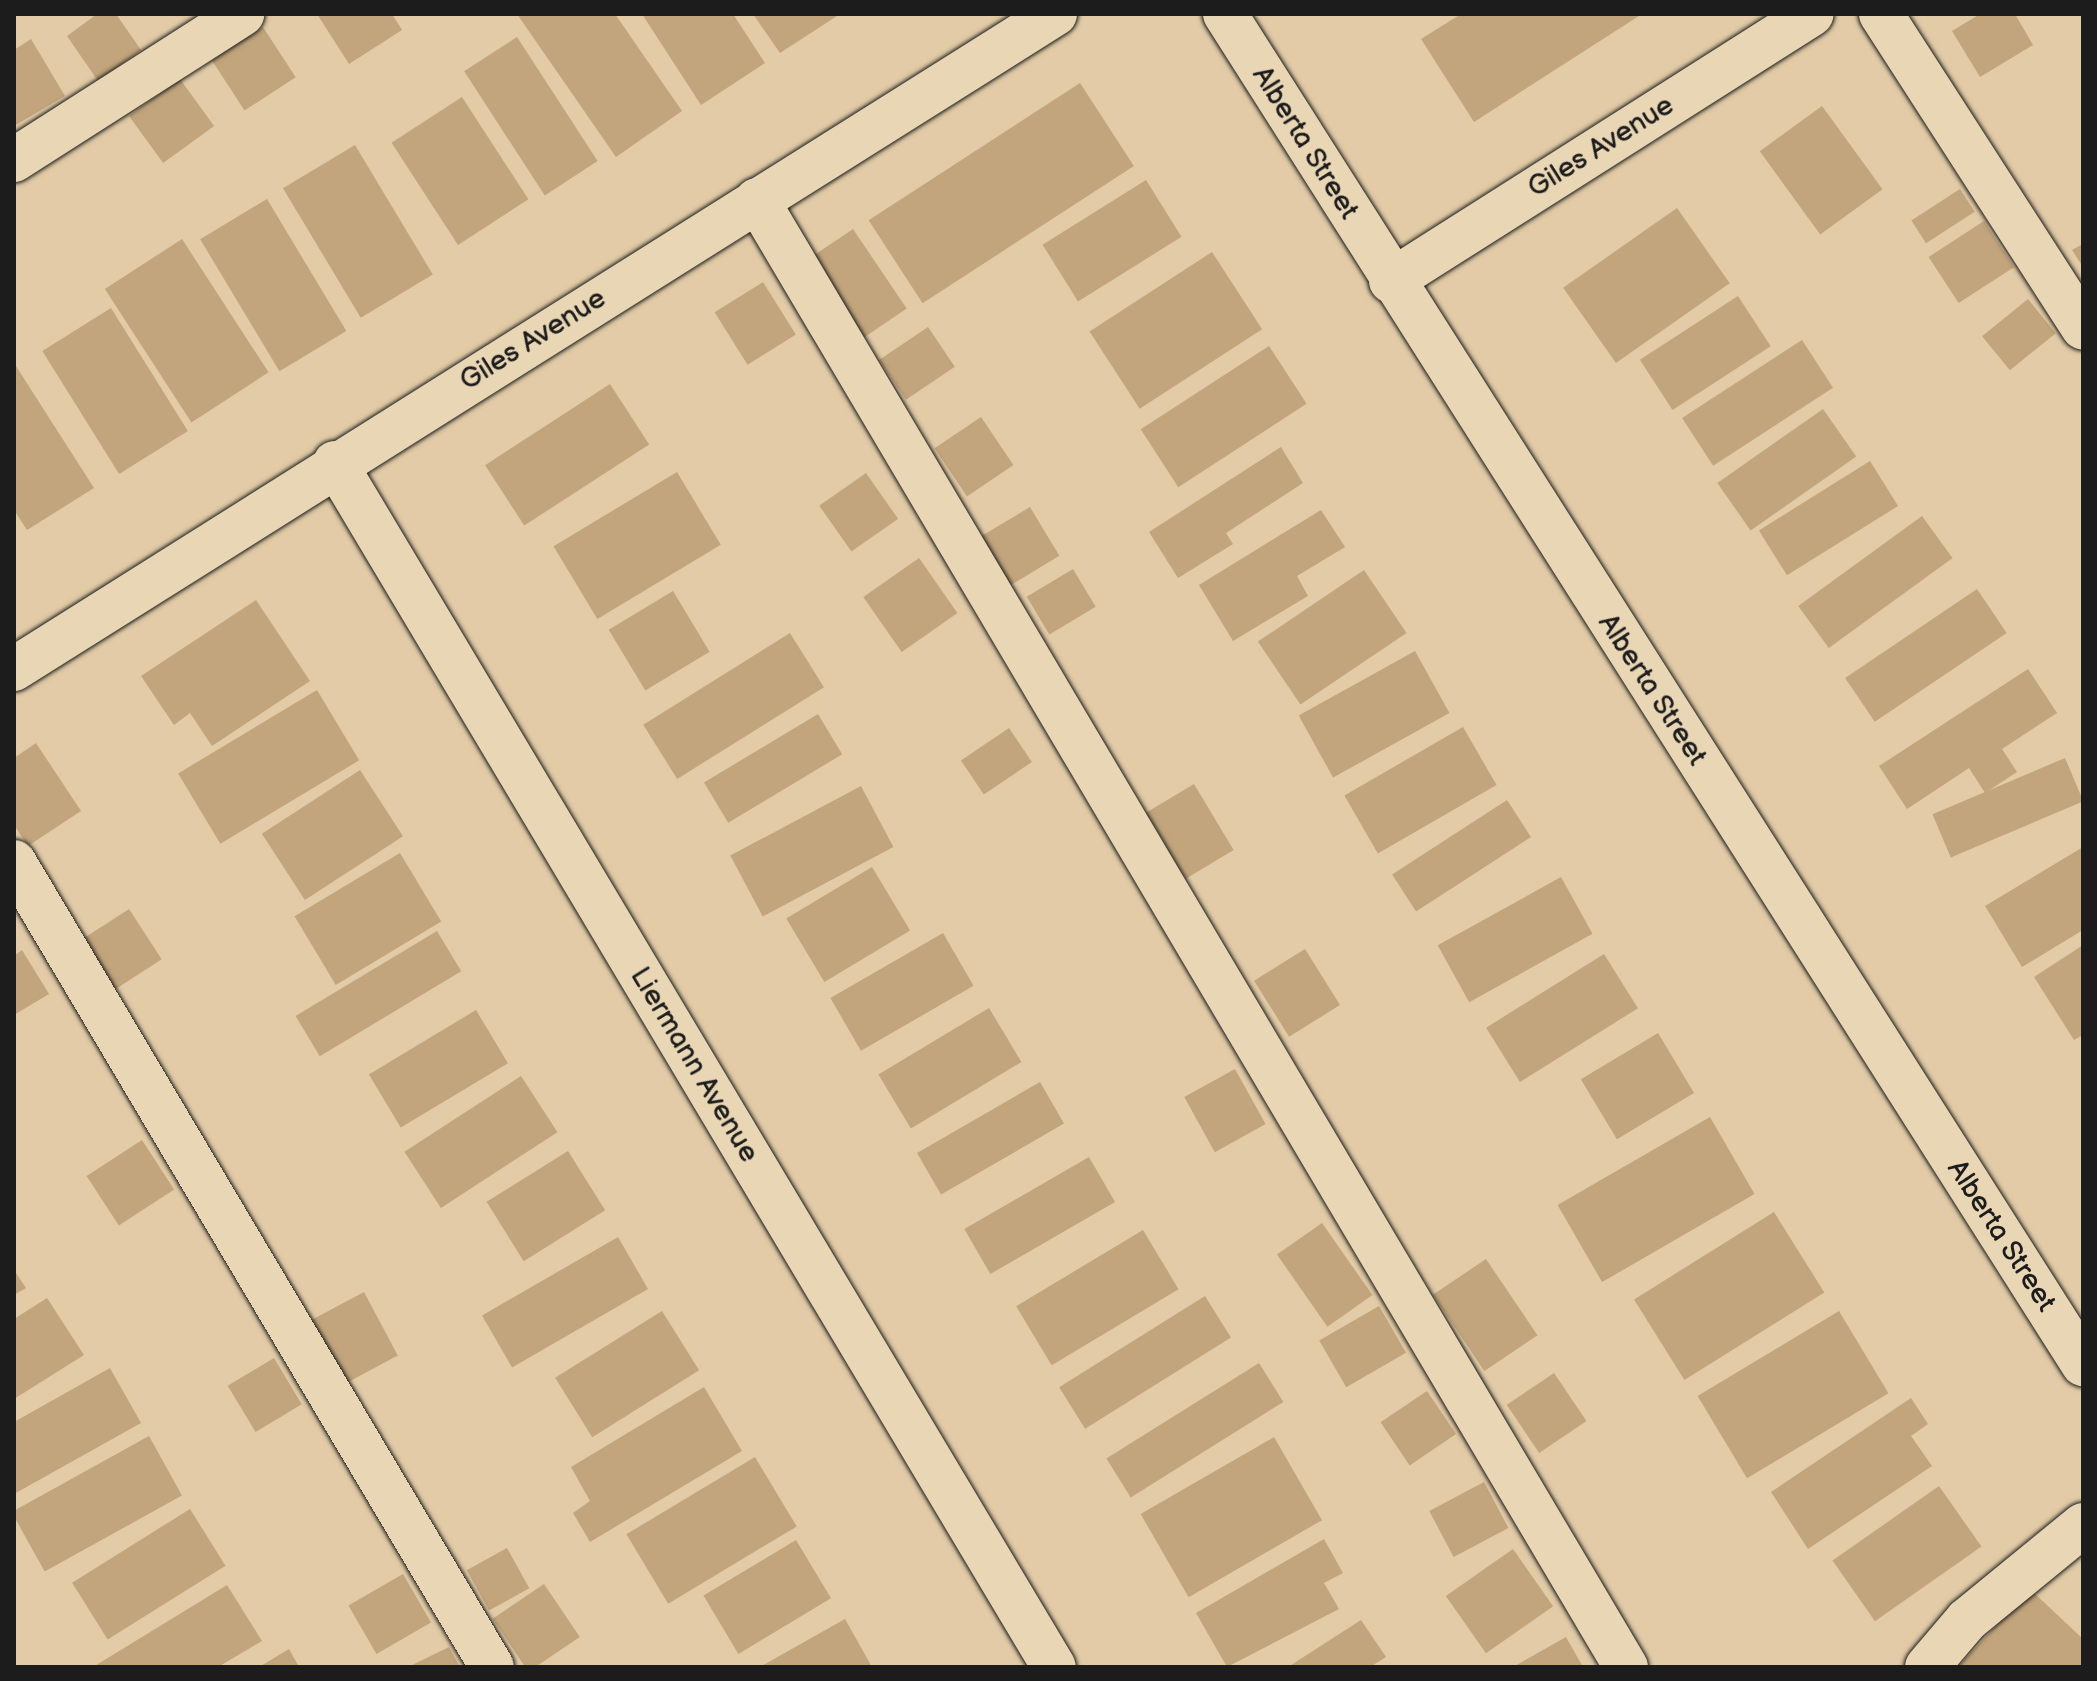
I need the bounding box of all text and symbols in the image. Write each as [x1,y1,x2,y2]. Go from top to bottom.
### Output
street label: Alberta Street [1245,60,1365,226]
street label: Giles Avenue [1522,89,1680,205]
street label: Giles Avenue [454,282,612,398]
street label: Alberta Street [1590,608,1714,772]
street label: Liermann Avenue [623,961,765,1169]
street label: Alberta Street [1939,1154,2063,1318]

